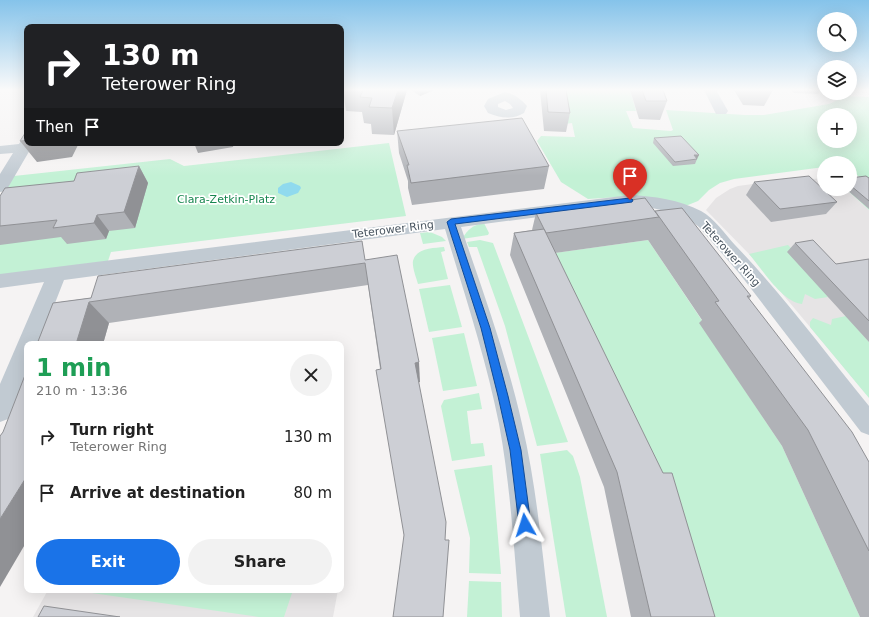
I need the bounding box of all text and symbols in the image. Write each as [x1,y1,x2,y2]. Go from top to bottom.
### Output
map controls [817,12,857,196]
button: search [817,12,857,52]
text: 130 m [102,39,199,72]
icon: right [36,40,88,92]
button: layers [817,60,857,100]
text: Teterower Ring [102,73,236,94]
button: + [817,108,857,148]
icon: arrive [81,116,103,138]
text: Then [36,118,73,136]
button: − [817,156,857,196]
pin [613,159,647,200]
icon: arrive [619,165,641,187]
park label: Clara-Zetkin-Platz [177,193,275,206]
street label: Teterower Ring [351,218,435,241]
street label: Teterower Ring [698,219,763,289]
text: 1 min [36,354,111,382]
button: close [290,354,332,396]
text: 210 m · 13:36 [36,383,127,398]
text: Turn right [70,421,154,439]
icon: right [36,426,58,448]
text: 130 m [284,428,332,446]
text: Teterower Ring [70,439,167,454]
icon: arrive [36,482,58,504]
text: Arrive at destination [70,484,245,502]
text: 80 m [294,484,332,502]
position arrow [504,504,546,546]
button: Exit [36,539,180,585]
button: Share [188,539,332,585]

